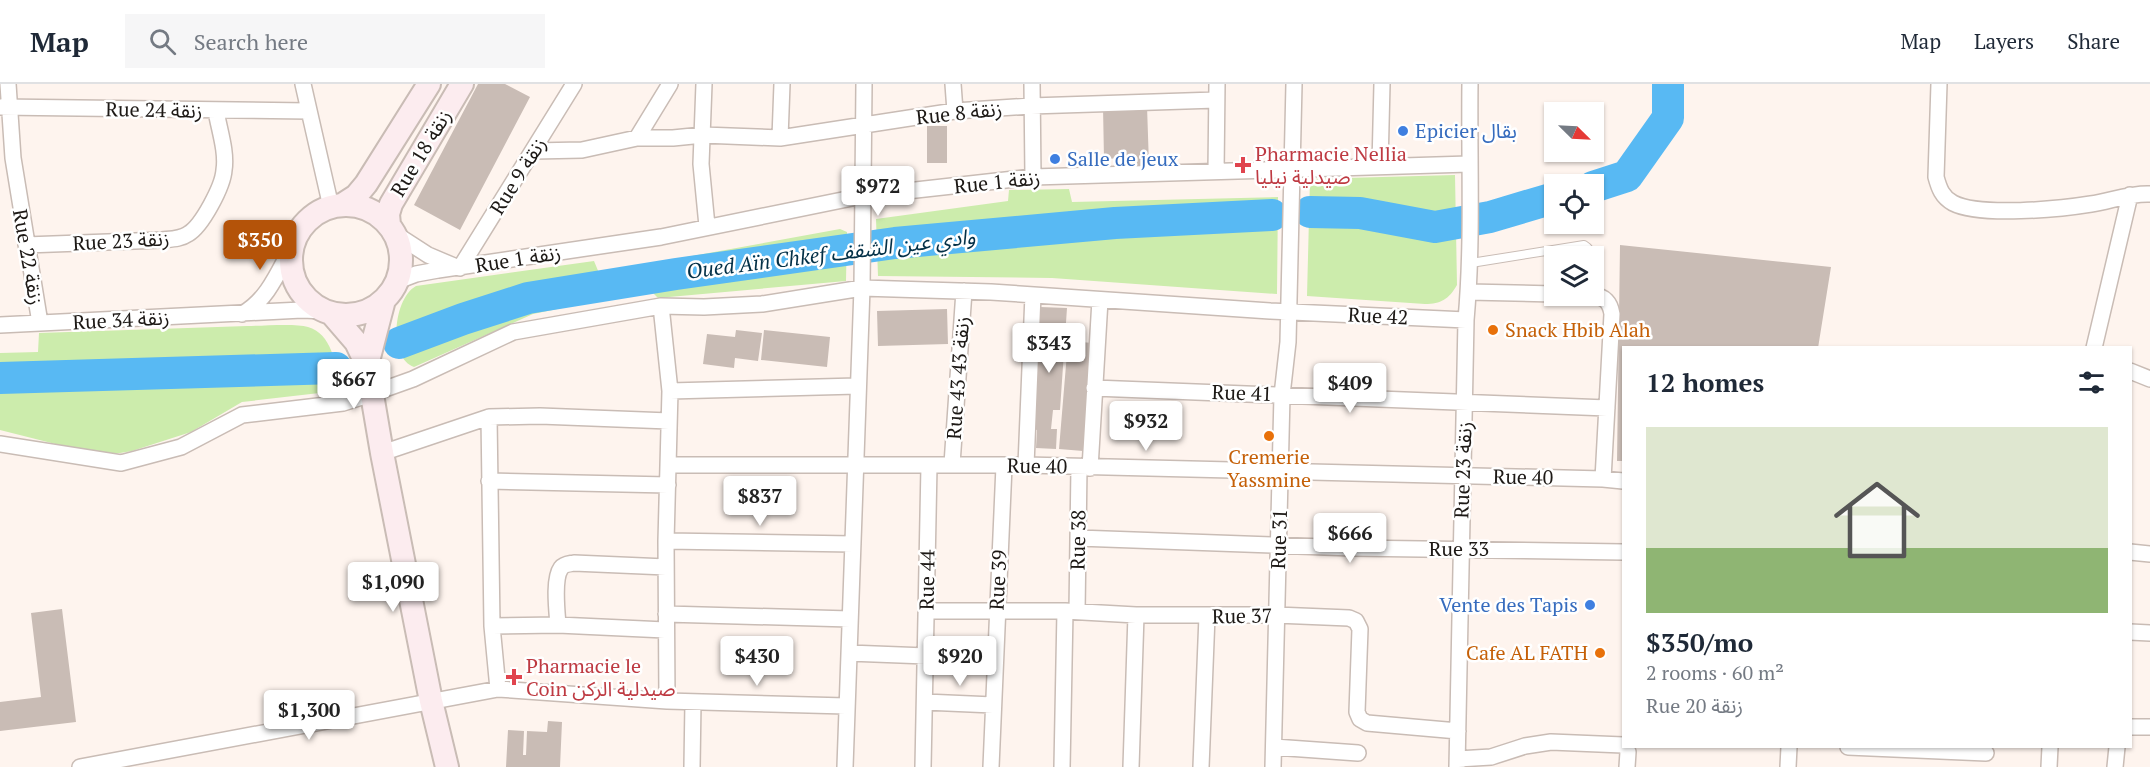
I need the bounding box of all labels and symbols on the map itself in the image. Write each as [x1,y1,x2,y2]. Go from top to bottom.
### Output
street label: Rue 24 زنقة [105,95,203,124]
street label: Rue 8 زنقة [915,95,1003,130]
north arrow [1544,102,1604,162]
street label: Rue 18 زنقة [384,104,457,201]
place label: Epicier بقال [1415,117,1517,144]
marker: Epicier بقال [1396,124,1410,138]
street label: Rue 9 زنقة [483,132,552,220]
place label: Pharmacie Nellia صيدلية نيليا [1255,140,1407,190]
place label: Salle de jeux [1067,145,1179,172]
marker: Salle de jeux [1048,152,1062,166]
marker: Pharmacie Nellia صيدلية نيليا [1236,158,1250,172]
street label: Rue 1 زنقة [953,164,1041,199]
pin: $972 [842,166,914,217]
street label: Rue 22 زنقة [7,207,50,307]
pin: $350 [224,220,296,271]
water label: Oued Aïn Chkef وادي عين الشقف [685,221,977,287]
street label: Rue 23 زنقة [72,224,170,257]
street label: Rue 1 زنقة [473,238,563,279]
street label: Rue 42 [1347,300,1409,331]
street label: Rue 34 زنقة [72,303,170,336]
street label: Rue 43 زنقة 43 [940,316,975,440]
place label: Snack Hbib Alah [1505,316,1651,343]
pin: $343 [1013,323,1085,374]
marker: Snack Hbib Alah [1486,323,1500,337]
pin: $667 [318,359,390,410]
pin: $409 [1314,363,1386,414]
street label: Rue 41 [1211,378,1273,407]
pin: $932 [1110,401,1182,452]
street label: Rue 23 زنقة [1447,421,1478,519]
marker: Cremerie Yassmine [1262,429,1276,443]
place label: Cremerie Yassmine [1227,443,1311,493]
street label: Rue 40 [1007,451,1067,480]
street label: Rue 40 [1493,462,1553,491]
pin: $837 [724,476,796,527]
street label: Rue 31 [1264,508,1293,570]
street label: Rue 38 [1063,510,1092,570]
pin: $666 [1314,513,1386,564]
street label: Rue 33 [1429,535,1489,562]
street label: Rue 44 [912,549,941,610]
street label: Rue 39 [982,549,1013,611]
pin: $1,090 [344,562,442,613]
place label: Vente des Tapis [1439,591,1578,618]
marker: Vente des Tapis [1583,598,1597,612]
street label: Rue 37 [1212,601,1272,630]
pin: $430 [721,636,793,687]
pin: $920 [924,636,996,687]
place label: Cafe AL FATH [1466,639,1588,666]
marker: Cafe AL FATH [1593,646,1607,660]
place label: Pharmacie le Coin صيدلية الركن [526,652,676,702]
marker: Pharmacie le Coin صيدلية الركن [507,670,521,684]
pin: $1,300 [260,690,358,741]

